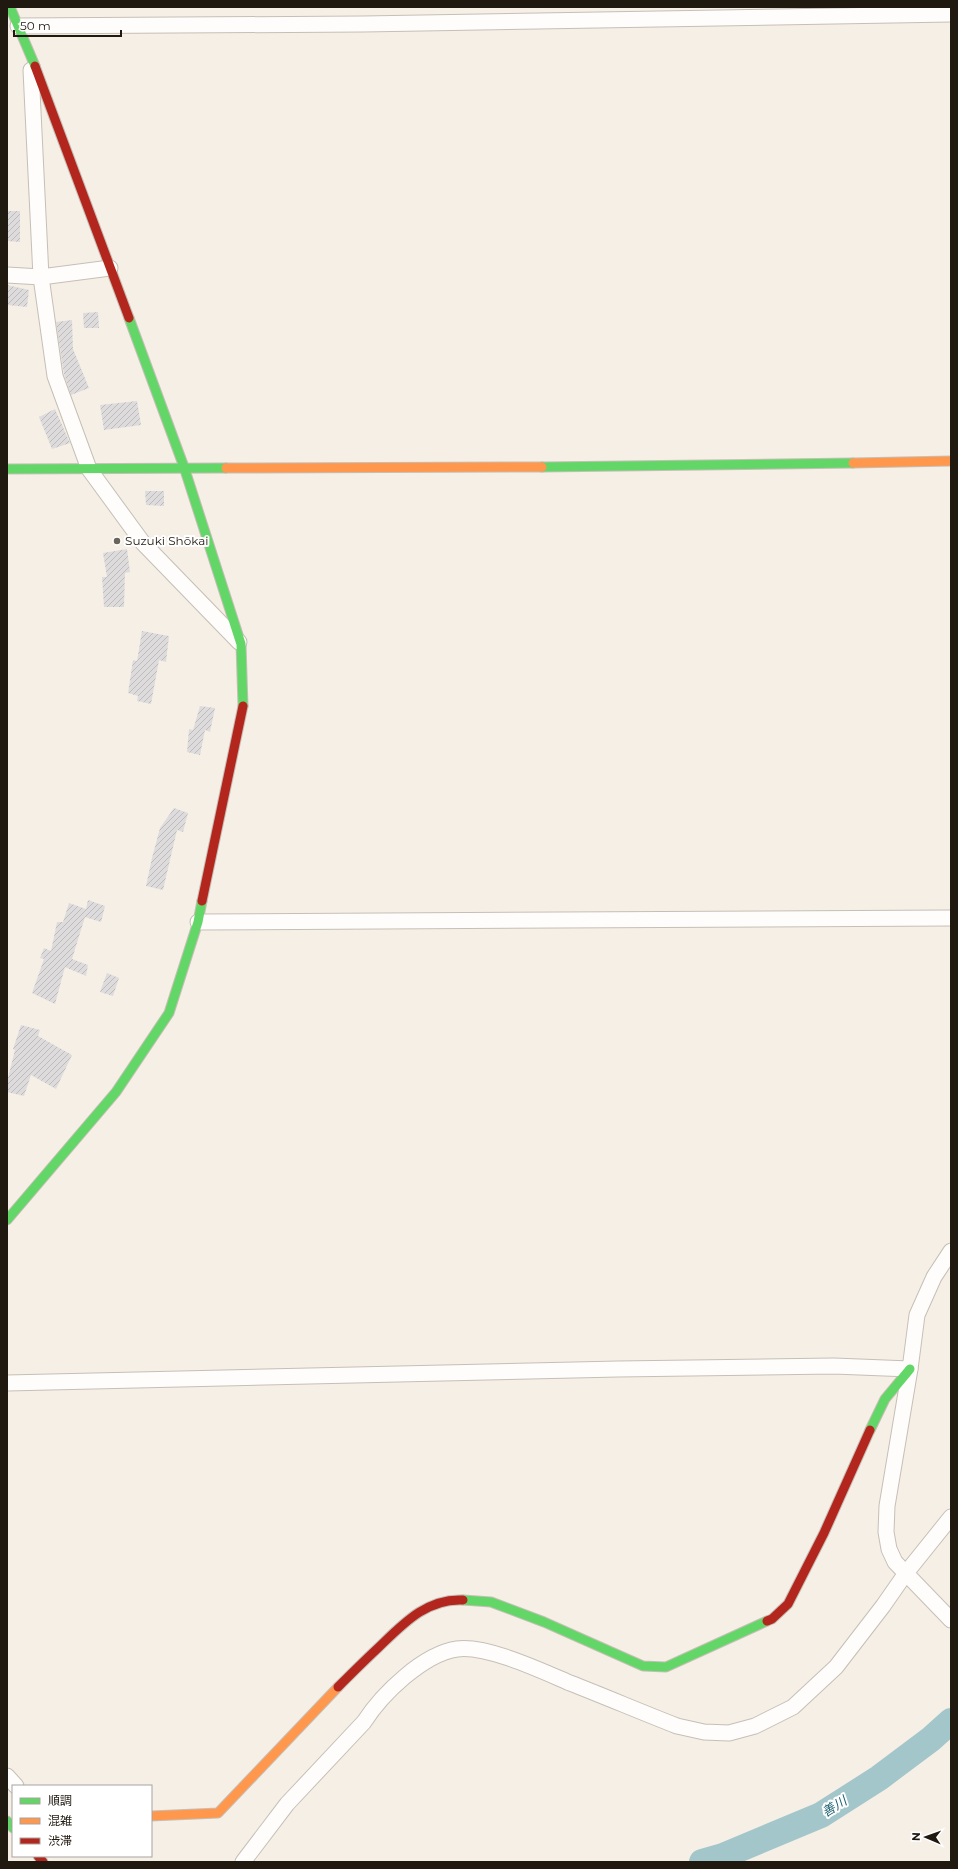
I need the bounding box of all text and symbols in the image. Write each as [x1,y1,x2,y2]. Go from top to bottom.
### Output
scale bar [14,12,121,38]
text: 50 m [20,18,51,33]
place label: Suzuki Shōkai [125,533,209,548]
marker: Suzuki Shōkai [112,536,122,546]
legend [12,1785,152,1857]
water label: 善川 [819,1791,851,1820]
text: 順調 [48,1793,72,1808]
text: 混雑 [48,1813,72,1828]
north arrow [906,1817,946,1857]
text: N [909,1832,923,1841]
text: 渋滞 [48,1833,72,1848]

